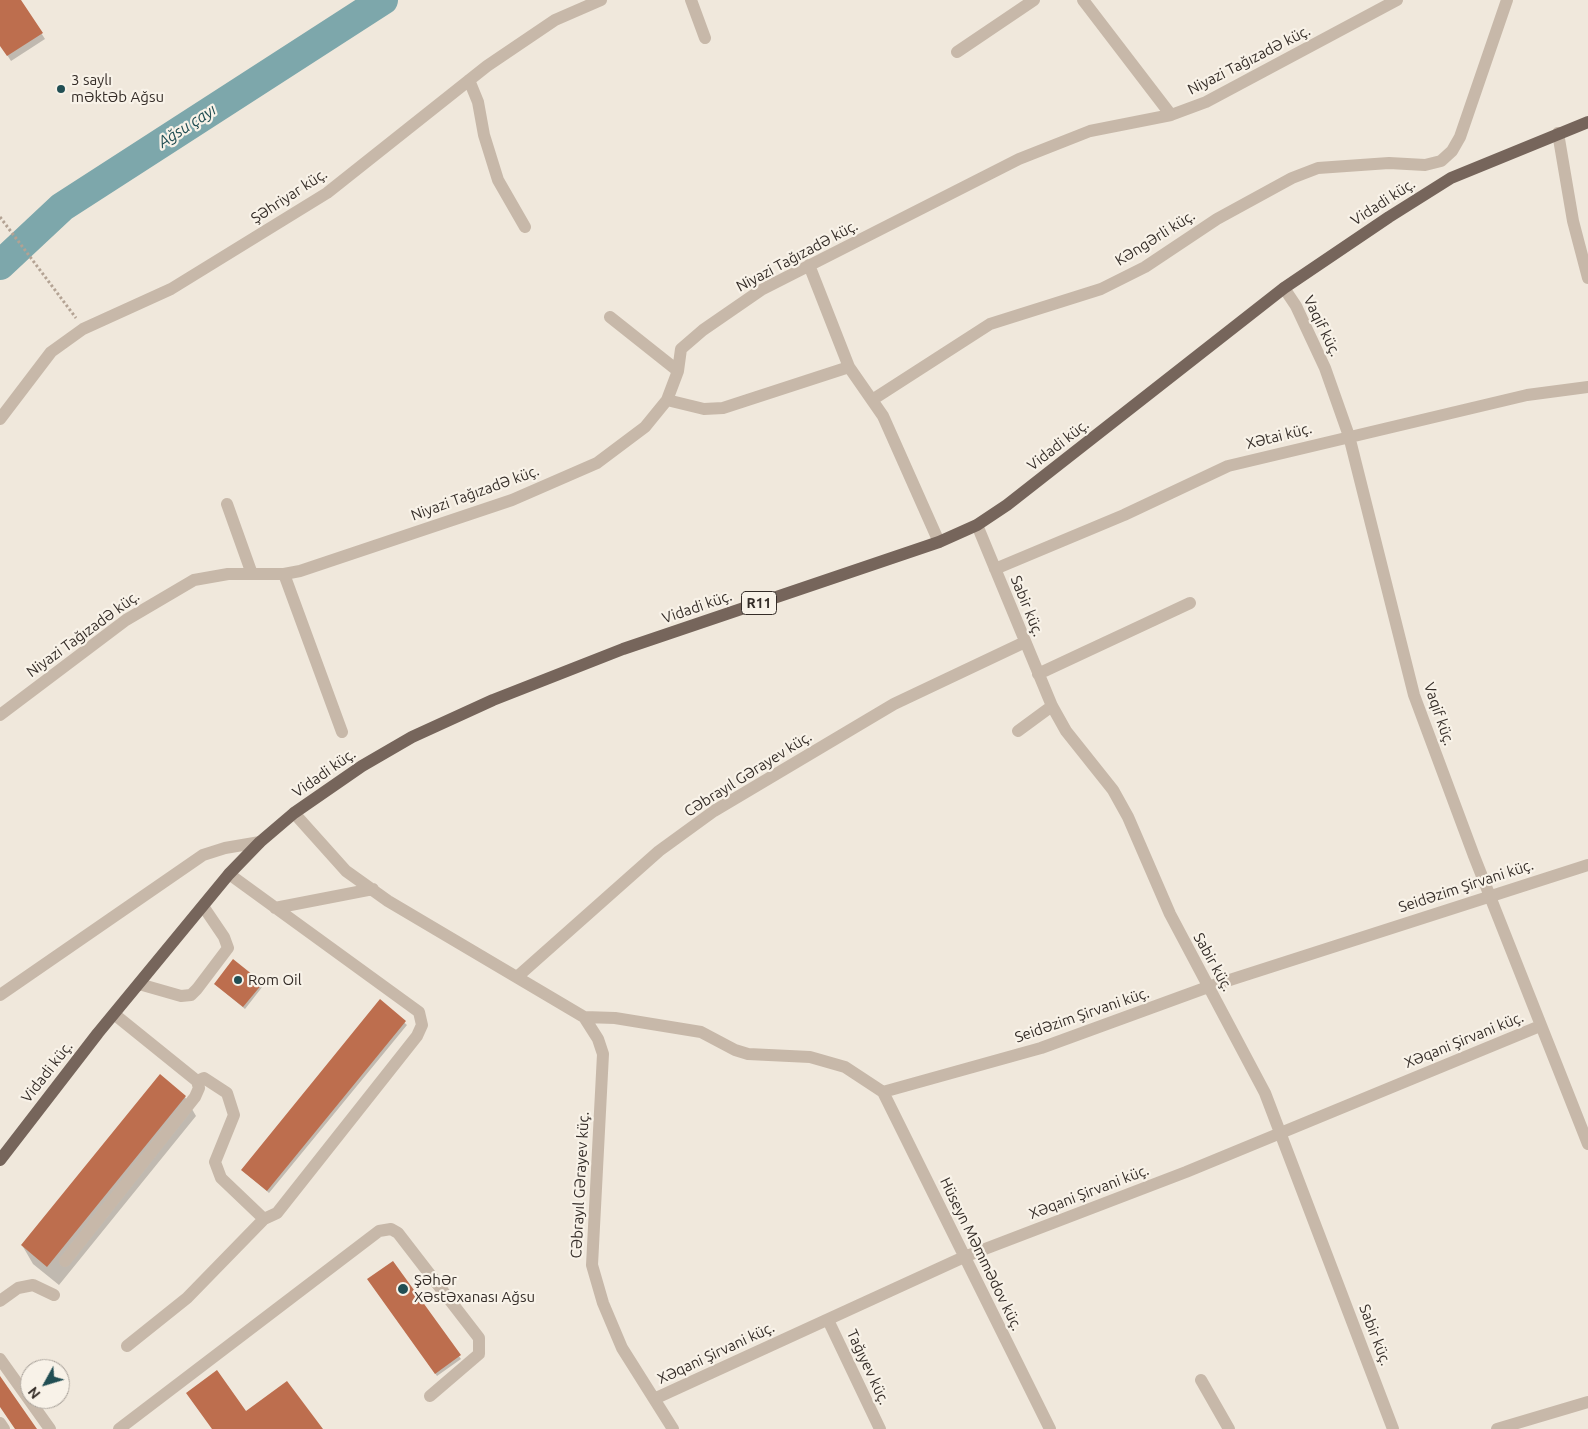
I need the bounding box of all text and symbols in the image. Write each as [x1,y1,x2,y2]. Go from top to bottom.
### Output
street label: Niyazi Tağızadə küç. [1185,21,1313,99]
place label: 3 saylı məktəb Ağsu [71,71,164,106]
marker: 3 saylı məktəb Ağsu [55,83,67,95]
water label: Ağsu çayı [154,100,220,152]
street label: Şəhriyar küç. [248,165,330,227]
street label: Vidadi küç. [1348,175,1418,229]
street label: Kəngərli küç. [1112,206,1198,270]
street label: Niyazi Tağızadə küç. [733,216,861,296]
street label: Vaqif küç. [1300,293,1344,359]
street label: Vidadi küç. [1024,415,1092,475]
street label: Xətai küç. [1244,419,1314,453]
street label: Niyazi Tağızadə küç. [408,461,542,525]
street label: Sabir küç. [1007,573,1047,639]
street label: Niyazi Tağızadə küç. [23,587,143,681]
street label: Vidadi küç. [660,587,734,627]
road number: R11 [742,592,776,614]
street label: Vaqif küç. [1420,680,1458,748]
street label: Cəbrayıl Gərayev küç. [681,727,815,821]
street label: Vidadi küç. [289,745,359,801]
street label: Seidəzim Şirvani küç. [1396,856,1536,916]
street label: Sabir küç. [1190,930,1236,994]
place label: Rom Oil [248,971,302,989]
marker: Rom Oil [232,974,244,986]
street label: Seidəzim Şirvani küç. [1012,984,1152,1046]
street label: Xəqani Şirvani küç. [1402,1008,1526,1072]
street label: Vidadi küç. [17,1038,77,1106]
street label: Cəbrayıl Gərayev küç. [567,1111,593,1259]
street label: Xəqani Şirvani küç. [1027,1161,1151,1223]
street label: Hüseyn Məmmədov küç. [936,1174,1026,1334]
place label: Şəhər Xəstəxanası Ağsu [414,1271,535,1306]
marker: Şəhər Xəstəxanası Ağsu [396,1282,410,1296]
street label: Sabir küç. [1355,1302,1395,1368]
street label: Xəqani Şirvani küç. [655,1318,777,1388]
street label: Tağıyev küç. [843,1327,893,1407]
north arrow [20,1359,70,1409]
text: N [25,1384,44,1402]

